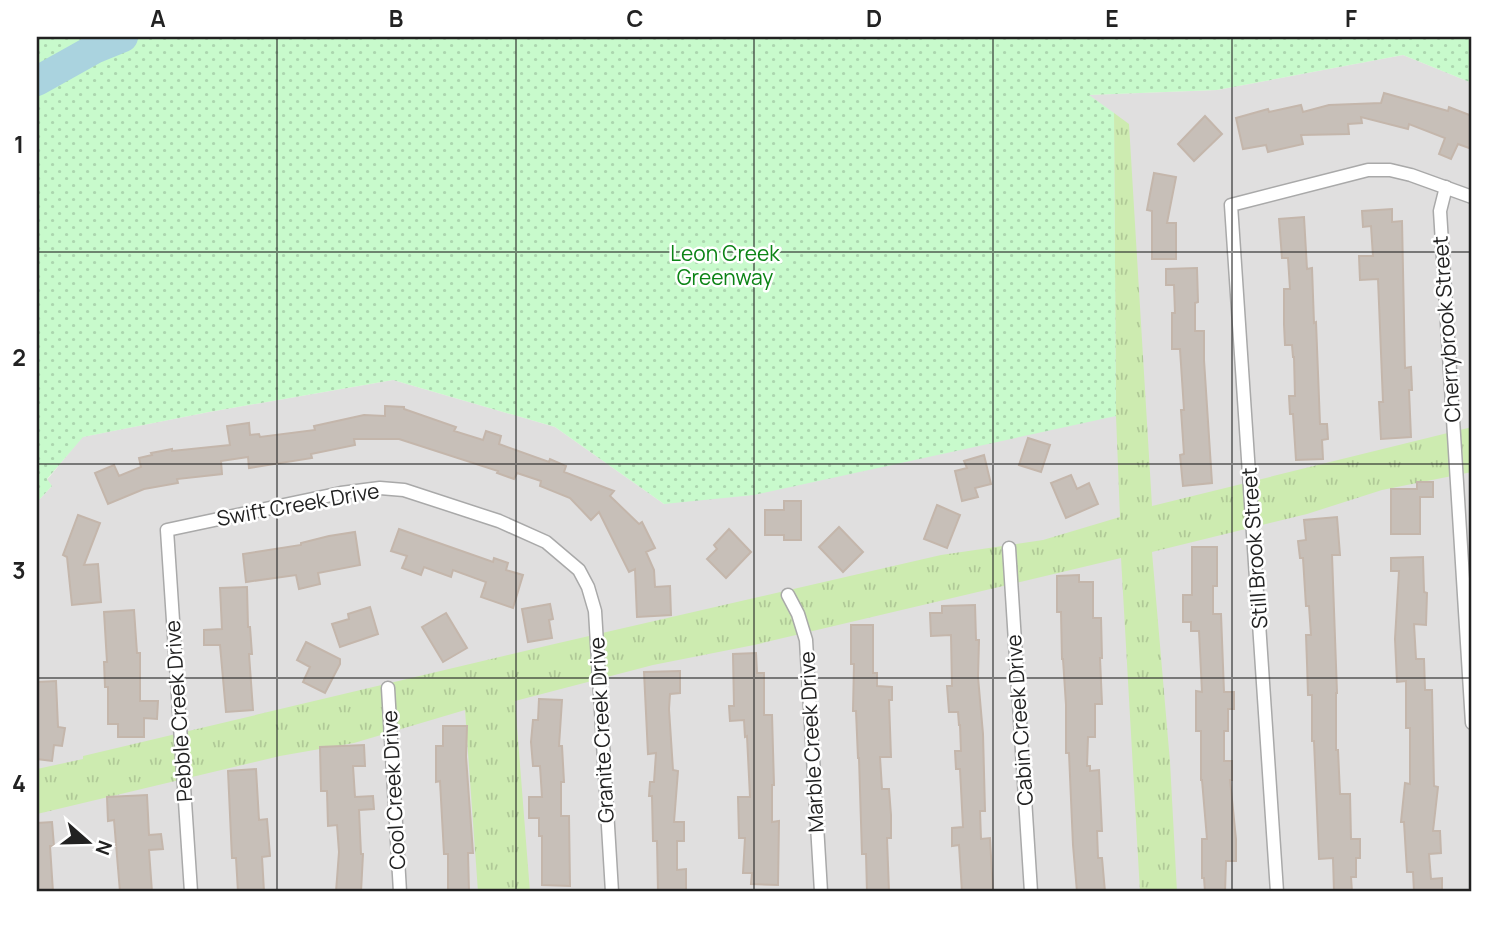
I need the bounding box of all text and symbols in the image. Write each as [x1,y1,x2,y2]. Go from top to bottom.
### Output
text: A [150,2,166,34]
text: B [389,2,403,34]
text: C [627,2,644,34]
text: D [866,2,882,34]
text: E [1105,2,1119,34]
text: F [1345,2,1357,34]
text: 1 [14,128,24,160]
street label: Cherrybrook Street [1426,235,1466,423]
park label: Leon Creek Greenway [670,239,780,291]
text: 2 [12,341,26,373]
street label: Still Brook Street [1234,466,1274,630]
street label: Swift Creek Drive [214,476,381,532]
text: 3 [12,554,26,586]
street label: Pebble Creek Drive [158,619,198,803]
street label: Cabin Creek Drive [999,634,1039,807]
street label: Granite Creek Drive [582,636,620,824]
street label: Marble Creek Drive [792,651,830,833]
street label: Cool Creek Drive [375,710,411,870]
text: 4 [12,767,26,799]
north arrow [52,806,122,876]
text: N [89,837,119,859]

